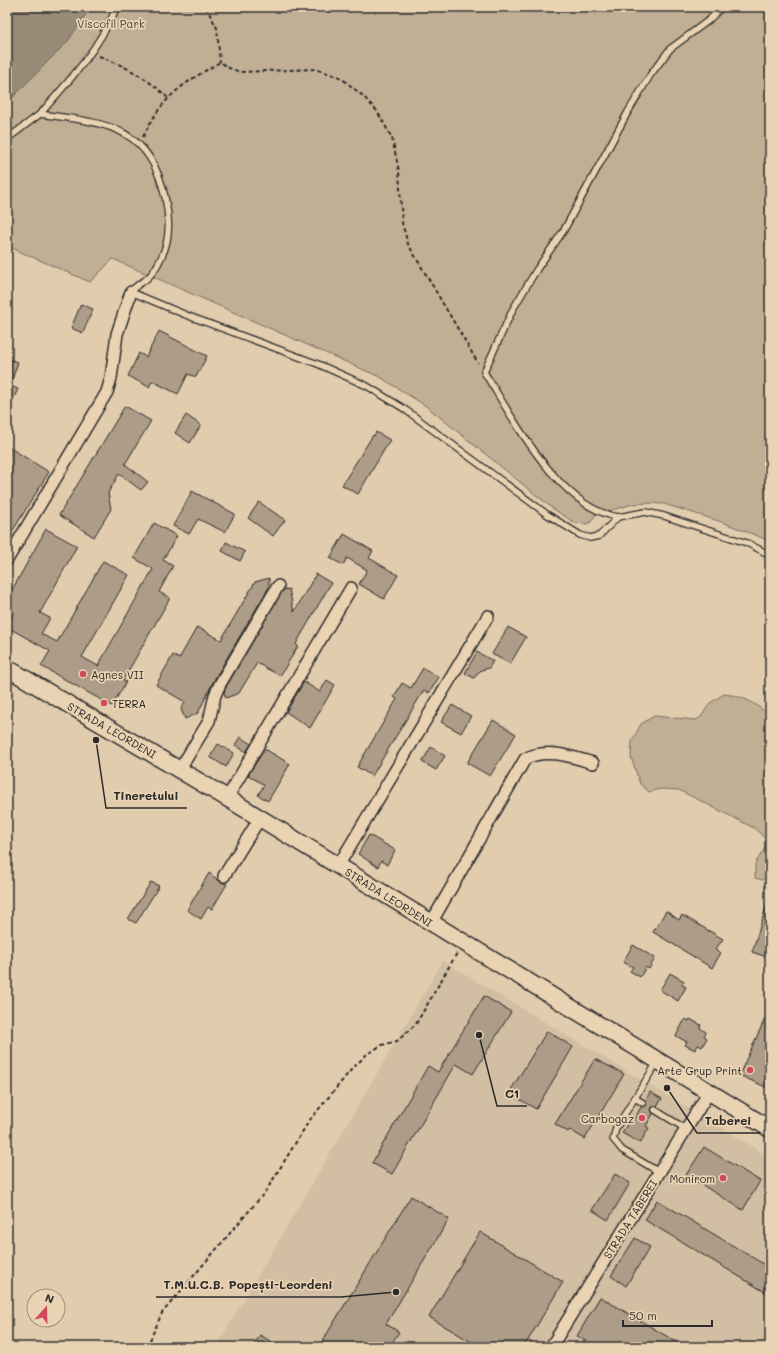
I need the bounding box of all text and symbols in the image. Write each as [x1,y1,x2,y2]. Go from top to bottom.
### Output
park label: Viscofil Park [77,16,145,31]
place label: Agnes VII [91,667,144,682]
marker: Agnes VII [78,669,88,679]
place label: TERRA [112,696,146,711]
street label: STRADA LEORDENI [65,698,159,762]
marker: TERRA [99,698,109,708]
callout: Tineretului [106,784,187,808]
text: Tineretului [114,787,178,803]
street label: STRADA LEORDENI [342,864,436,930]
place label: Arte Grup Print [657,1063,742,1078]
marker: Arte Grup Print [745,1065,755,1075]
callout: C1 [497,1082,527,1106]
text: C1 [505,1085,519,1101]
callout: Taberei [697,1109,760,1133]
place label: Carbogaz [581,1111,634,1126]
text: Taberei [705,1112,751,1128]
marker: Carbogaz [637,1113,647,1123]
place label: Monirom [669,1171,715,1186]
marker: Monirom [718,1173,728,1183]
street label: STRADA TABEREI [600,1176,660,1261]
callout: T.M.U.C.B. Popești-Leordeni [156,1273,341,1297]
text: T.M.U.C.B. Popești-Leordeni [163,1276,333,1293]
north arrow [26,1288,66,1328]
text: N [43,1290,56,1307]
scale bar [623,1302,712,1328]
text: 50 m [629,1307,657,1323]

